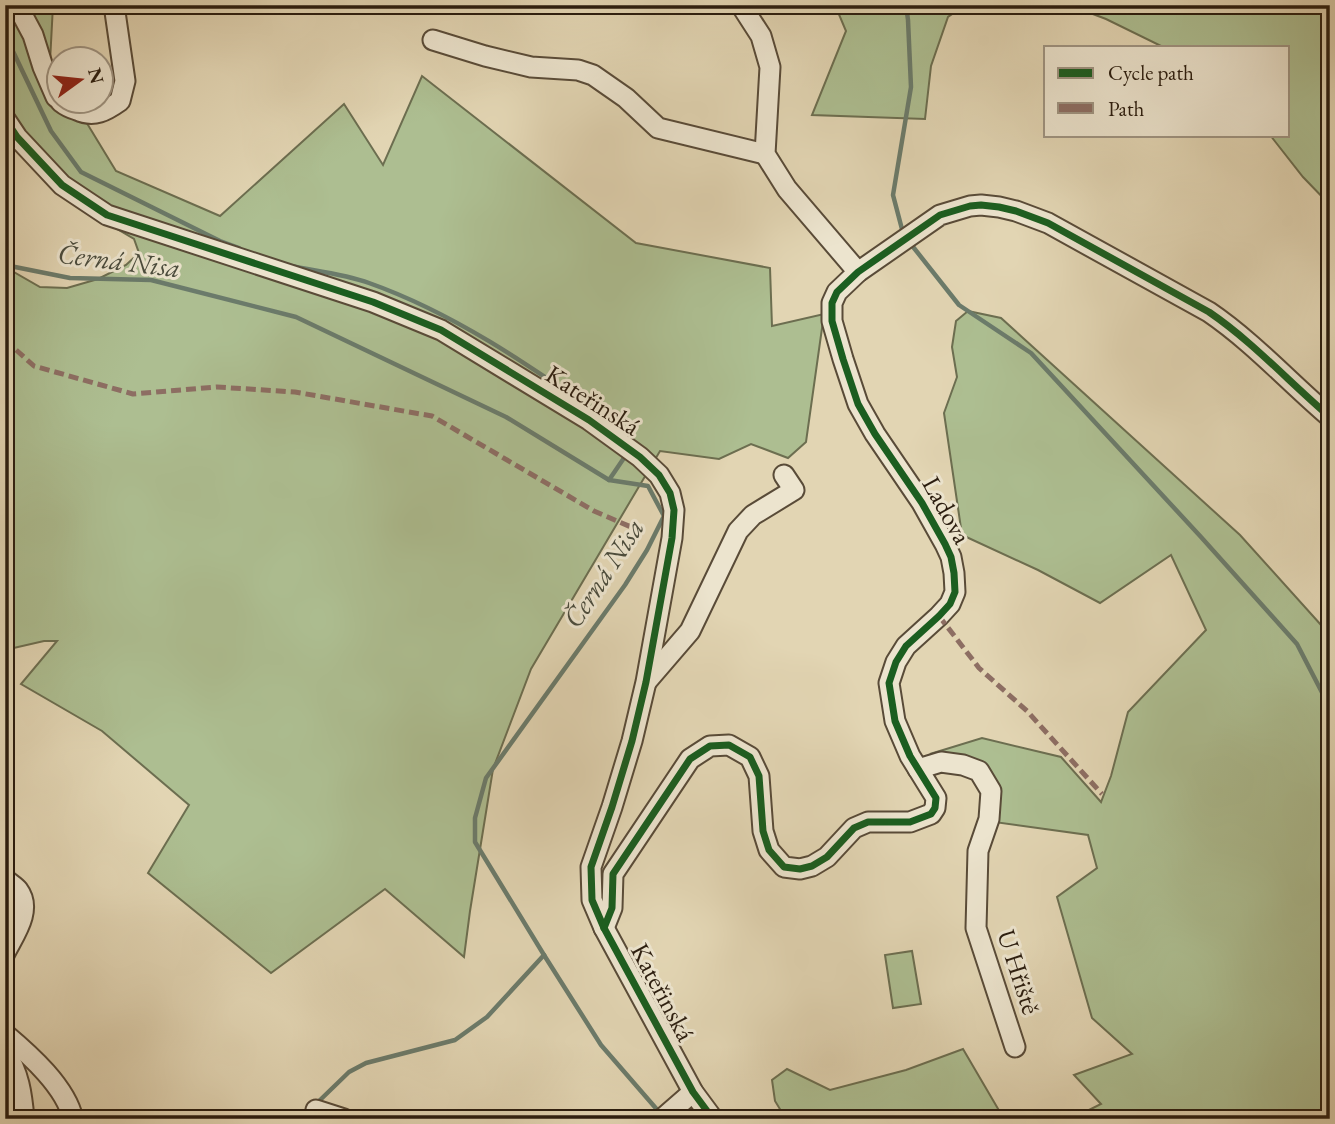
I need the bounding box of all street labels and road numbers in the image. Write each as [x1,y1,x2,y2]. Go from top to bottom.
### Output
street label: Kateřinská [539,357,647,443]
street label: Ladova [915,470,980,551]
street label: U Hřiště [989,925,1049,1019]
street label: Kateřinská [623,937,703,1047]

